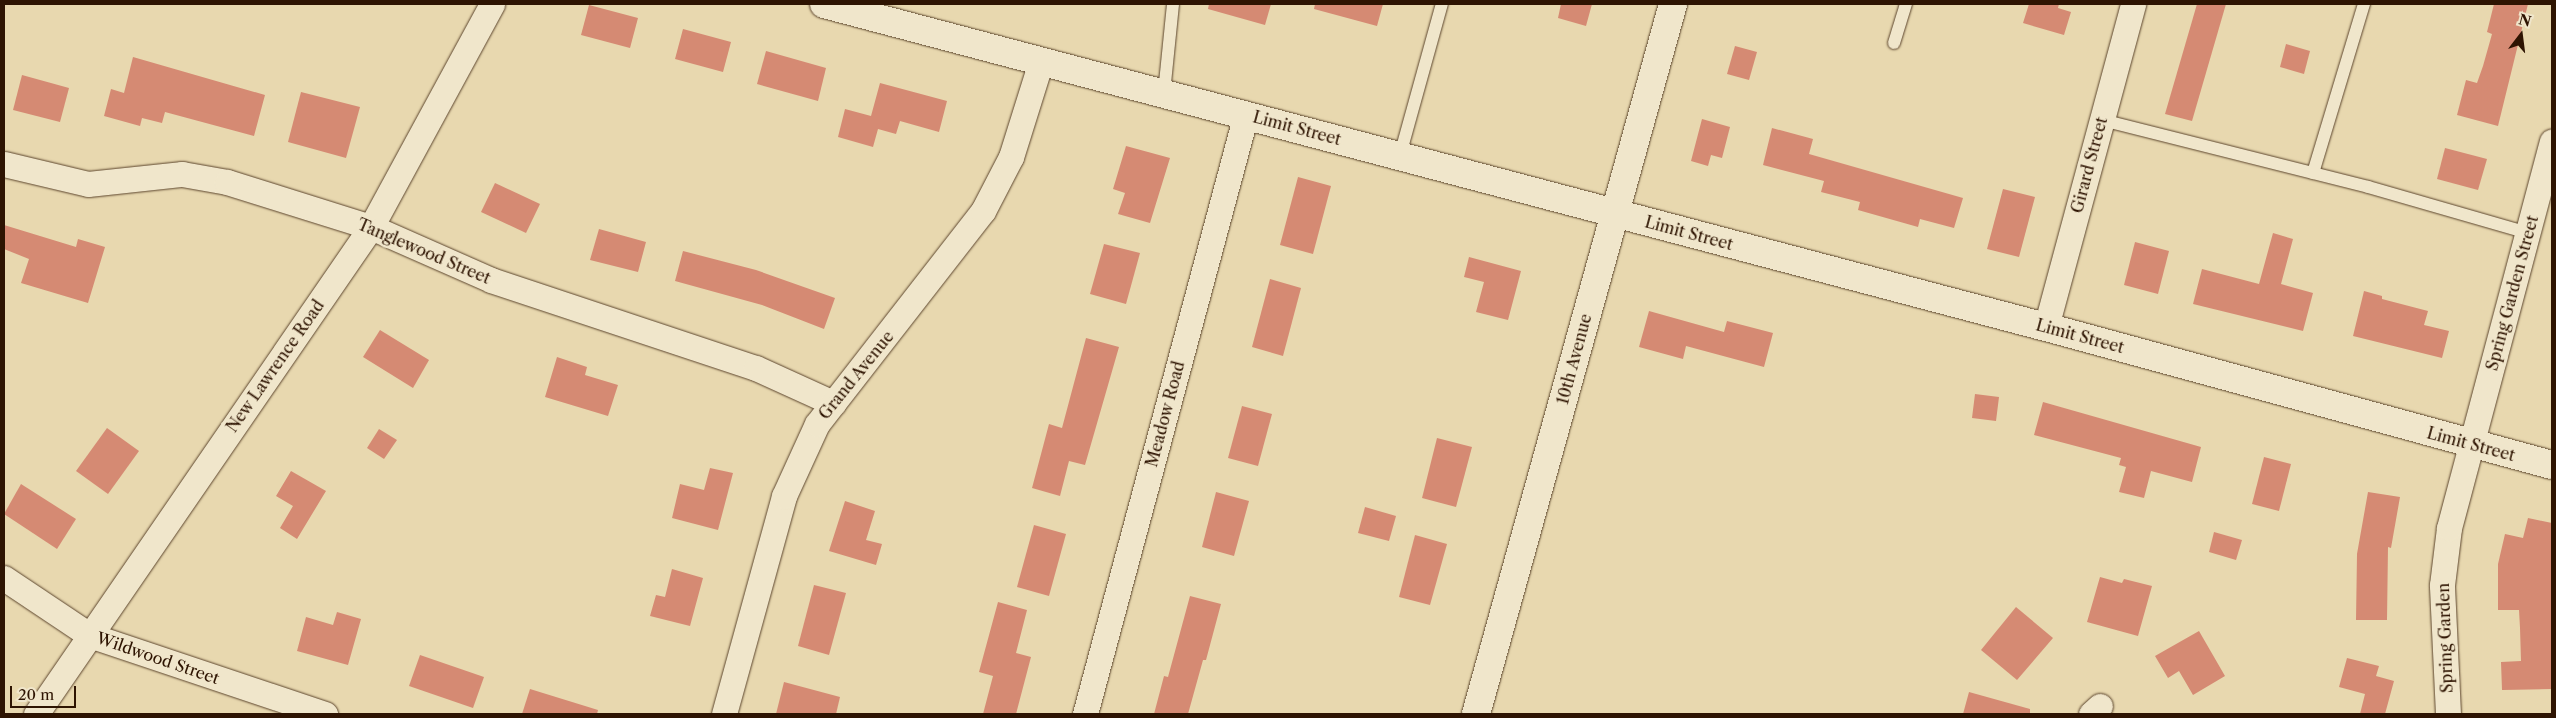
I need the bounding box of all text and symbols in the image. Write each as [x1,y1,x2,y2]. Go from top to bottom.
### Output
north arrow [2496,10,2546,60]
text: N [2517,10,2533,31]
street label: Limit Street [1251,107,1343,149]
street label: Girard Street [2067,115,2111,215]
street label: Limit Street [1643,212,1735,254]
street label: Spring Garden Street [2482,213,2542,373]
street label: Tanglewood Street [355,214,493,288]
street label: New Lawrence Road [222,296,328,436]
street label: 10th Avenue [1553,311,1595,407]
street label: Limit Street [2034,315,2126,357]
street label: Grand Avenue [814,327,898,423]
street label: Meadow Road [1142,359,1188,469]
street label: Limit Street [2425,423,2517,465]
street label: Spring Garden [2433,583,2457,693]
street label: Wildwood Street [94,628,222,688]
scale bar [12,676,79,708]
text: 20 m [18,685,54,704]

